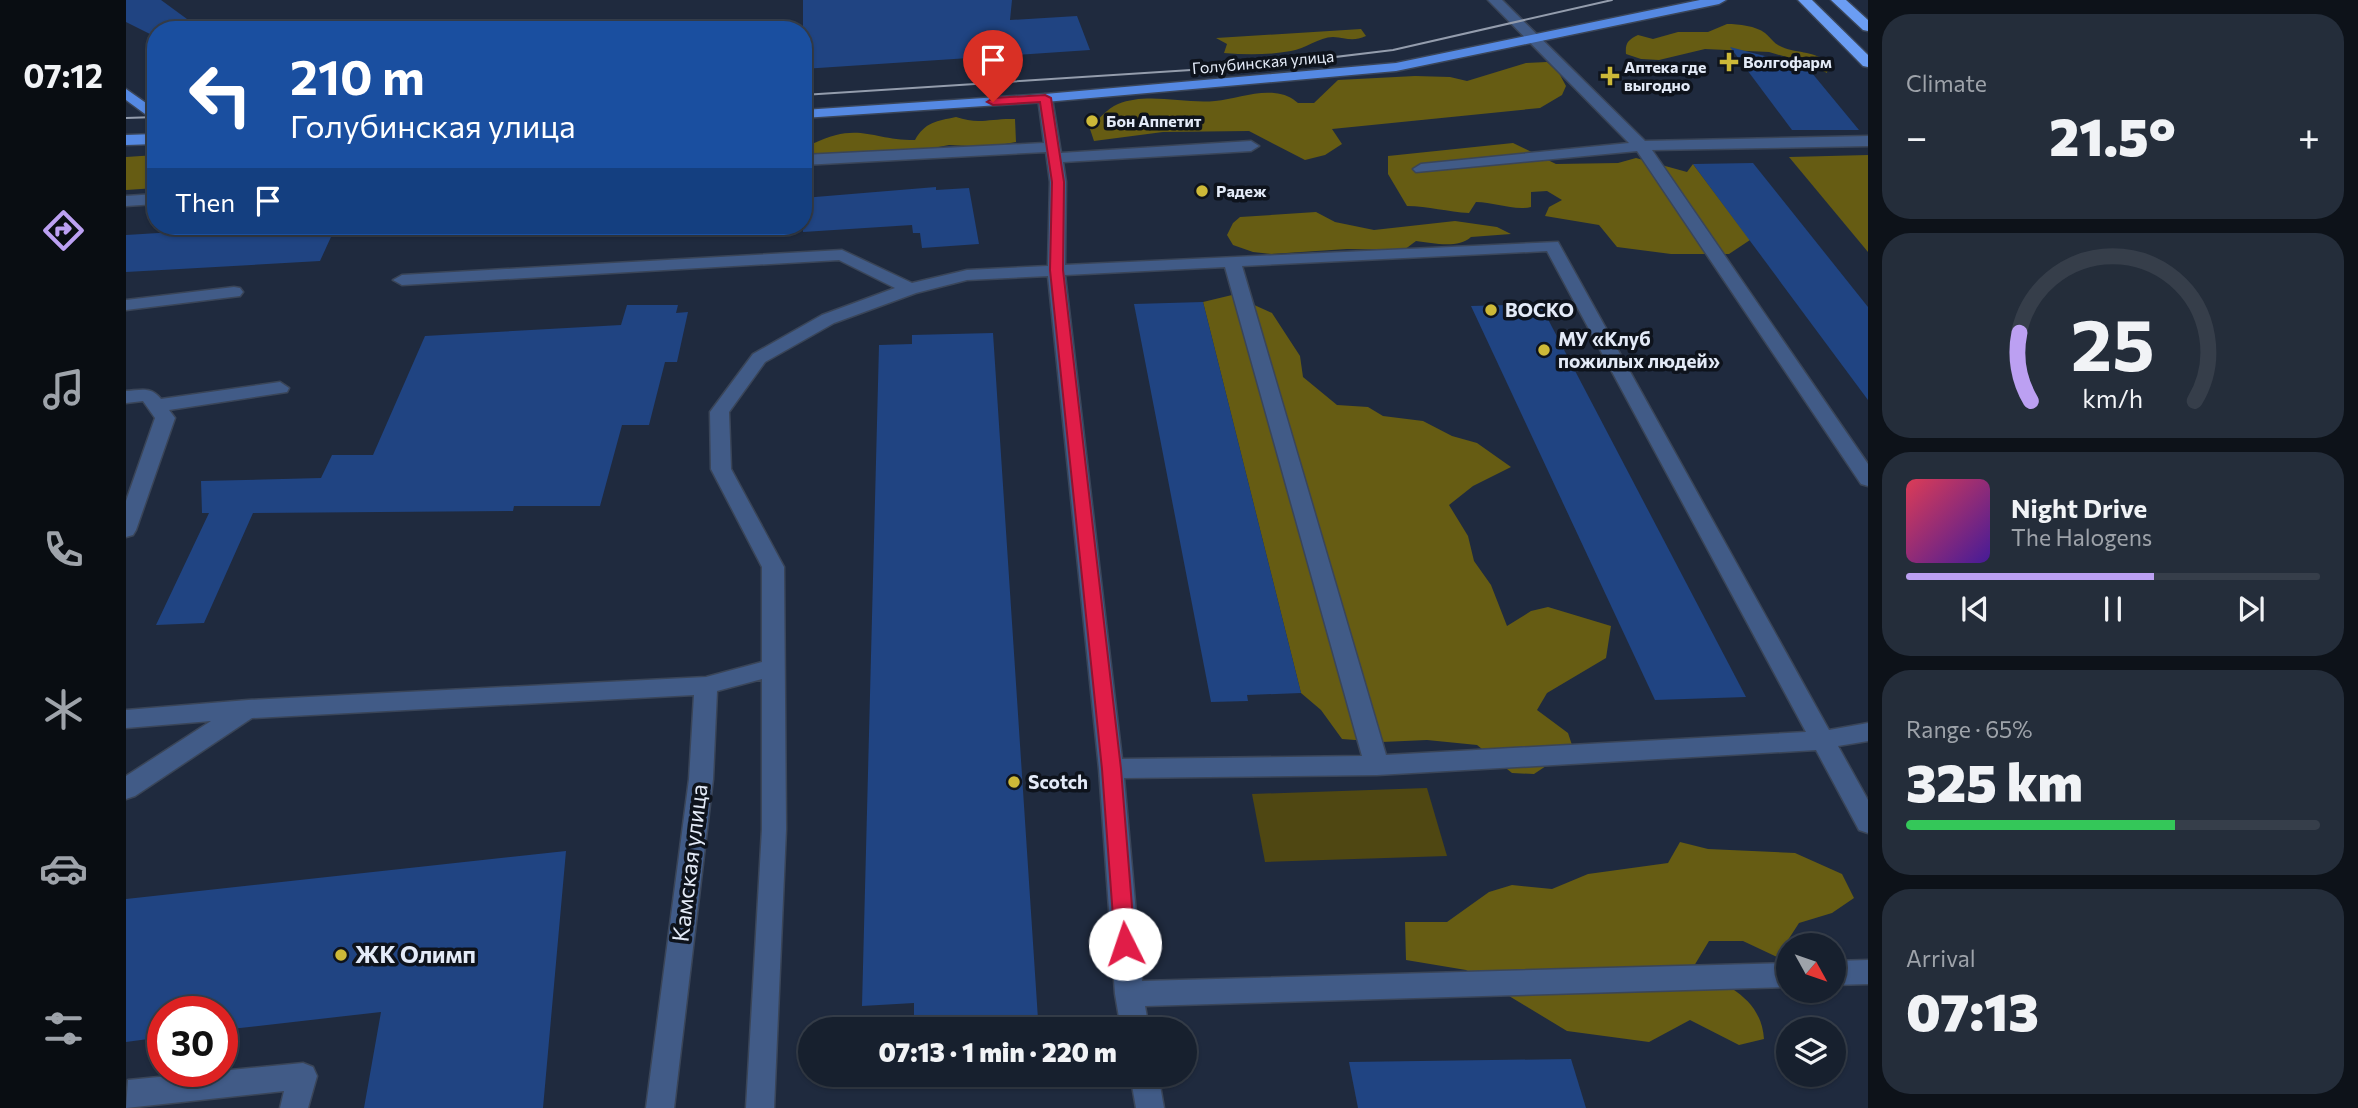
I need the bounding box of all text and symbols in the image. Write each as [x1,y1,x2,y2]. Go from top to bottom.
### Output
pin [963,30,1023,102]
icon: arrive [974,41,1012,79]
text: 210 m [290,45,425,105]
street label: Голубинская улица [1191,46,1335,77]
icon: left [175,49,266,140]
place label: Волгофарм [1743,52,1832,71]
marker: Волгофарм [1721,54,1737,70]
text: 07:12 [23,55,103,95]
place label: Аптека где выгодно [1624,57,1706,94]
marker: Аптека где выгодно [1602,68,1618,84]
text: Climate [1906,69,1987,97]
text: 21.5° [2049,103,2176,167]
text: Голубинская улица [290,105,576,145]
place label: Бон Аппетит [1106,111,1202,130]
text: − [1906,112,1928,159]
text: + [2298,112,2320,159]
marker: Бон Аппетит [1084,113,1100,129]
place label: Радеж [1216,181,1267,200]
icon: arrive [249,182,287,220]
marker: Радеж [1194,183,1210,199]
text: Then [175,186,235,217]
icon: directions [39,206,88,255]
place label: ВОСКО [1505,298,1574,321]
text: 25 [2071,298,2155,387]
marker: ВОСКО [1483,302,1499,318]
place label: МУ «Клуб пожилых людей» [1558,327,1720,372]
marker: МУ «Клуб пожилых людей» [1536,342,1552,358]
icon: music [39,365,88,414]
text: km/h [2083,383,2143,413]
text: Night Drive [2011,492,2147,523]
text: The Halogens [2011,523,2152,551]
icon: phone [39,525,88,574]
icon: previous [1956,590,1994,628]
icon: pause [2094,590,2132,628]
icon: next [2232,590,2270,628]
icon: climate [39,685,88,734]
text: Range · 65% [1906,715,2033,743]
text: 325 km [1906,749,2083,813]
place label: Scotch [1028,770,1088,793]
marker: Scotch [1006,774,1022,790]
street label: Камская улица [665,782,713,943]
icon: car [39,844,88,893]
position arrow [1088,907,1162,981]
north arrow [1776,933,1846,1003]
map controls [1776,933,1846,1087]
place label: ЖК Олимп [355,940,476,968]
text: Arrival [1906,944,1976,972]
marker: ЖК Олимп [333,947,349,963]
text: 07:13 [1906,978,2039,1042]
speed limit sign: 30 [147,996,238,1087]
icon: filters [39,1004,88,1053]
button: layers [1776,1017,1846,1087]
text: 07:13 · 1 min · 220 m [878,1036,1117,1067]

